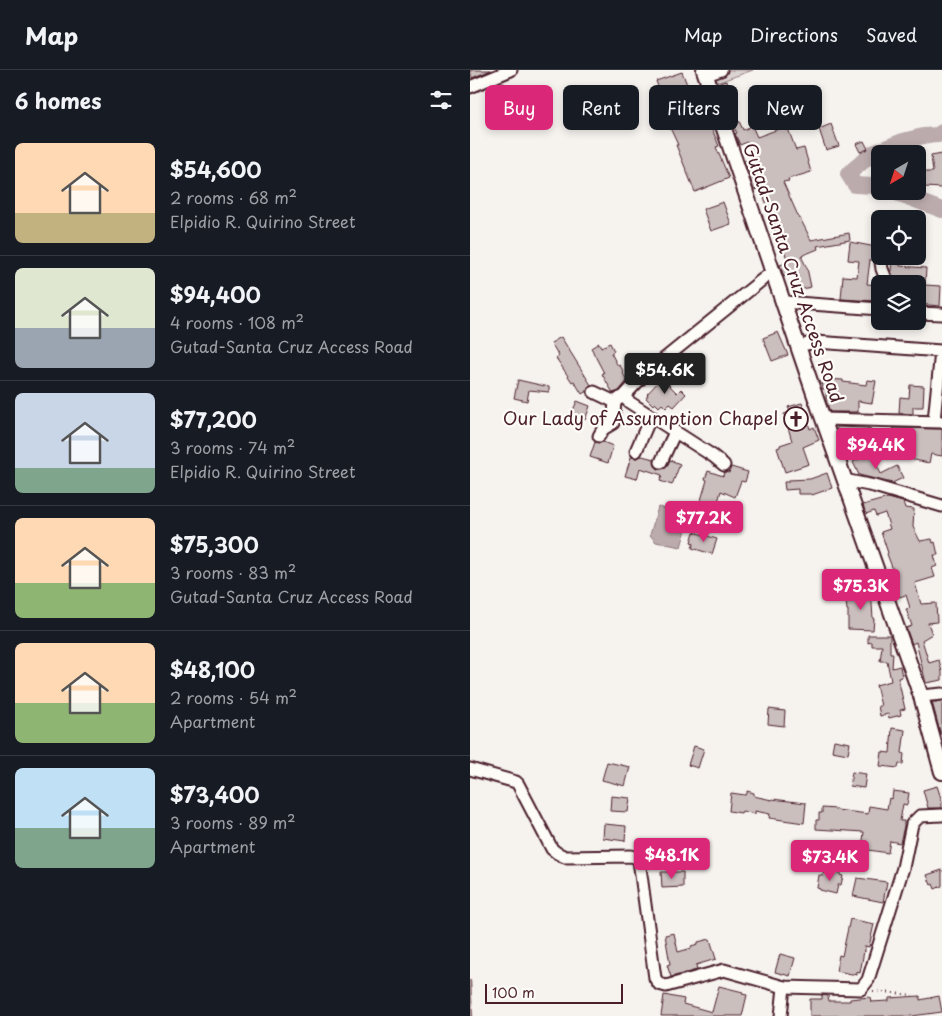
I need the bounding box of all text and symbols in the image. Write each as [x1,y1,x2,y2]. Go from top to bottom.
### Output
text: Map [25,17,78,53]
text: Map [684,21,722,48]
text: Directions [750,21,838,48]
text: Saved [866,21,917,48]
text: 6 homes [15,84,101,116]
chip: Buy [485,85,553,130]
chip: Rent [563,85,639,130]
chip: Filters [649,85,738,130]
chip: New [748,85,822,130]
icon: filters [427,86,455,114]
street label: Gutad-Santa Cruz Access Road [737,139,852,406]
north arrow [871,145,926,200]
map controls [871,145,926,330]
text: $54,600 [170,153,262,185]
icon: home [55,163,115,223]
text: 2 rooms · 68 m² [170,185,297,209]
text: Elpidio R. Quirino Street [170,209,356,233]
button: locate [871,210,926,265]
button: layers [871,275,926,330]
text: $94,400 [170,278,261,310]
icon: home [55,288,115,348]
text: 4 rooms · 108 m² [170,310,304,334]
text: Gutad-Santa Cruz Access Road [170,334,413,358]
pin: $54.6K [624,352,706,395]
text: $54.6K [635,357,695,381]
text: $77,200 [170,403,257,435]
place label: Our Lady of Assumption Chapel [503,404,778,431]
church icon: Our Lady of Assumption Chapel [783,406,809,432]
icon: home [55,413,115,473]
pin: $94.4K [835,428,917,470]
text: $94.4K [847,432,905,456]
text: 3 rooms · 74 m² [170,435,295,459]
text: Elpidio R. Quirino Street [170,459,356,483]
pin: $77.2K [663,500,745,543]
text: $77.2K [676,505,732,529]
text: $75,300 [170,528,259,560]
icon: home [55,538,115,598]
text: 3 rooms · 83 m² [170,560,296,584]
pin: $75.3K [820,568,902,611]
text: $75.3K [833,573,889,597]
text: Gutad-Santa Cruz Access Road [170,584,413,608]
text: $48,100 [170,653,255,685]
icon: home [55,663,115,723]
text: 2 rooms · 54 m² [170,685,297,709]
text: Apartment [170,709,255,733]
text: $73,400 [170,778,260,810]
icon: home [55,788,115,848]
text: 3 rooms · 89 m² [170,810,295,834]
text: Apartment [170,834,255,858]
pin: $48.1K [631,838,713,880]
pin: $73.4K [789,840,871,882]
text: $48.1K [645,842,699,866]
text: $73.4K [802,844,858,868]
scale bar [485,981,622,1004]
text: 100 m [492,982,535,1003]

